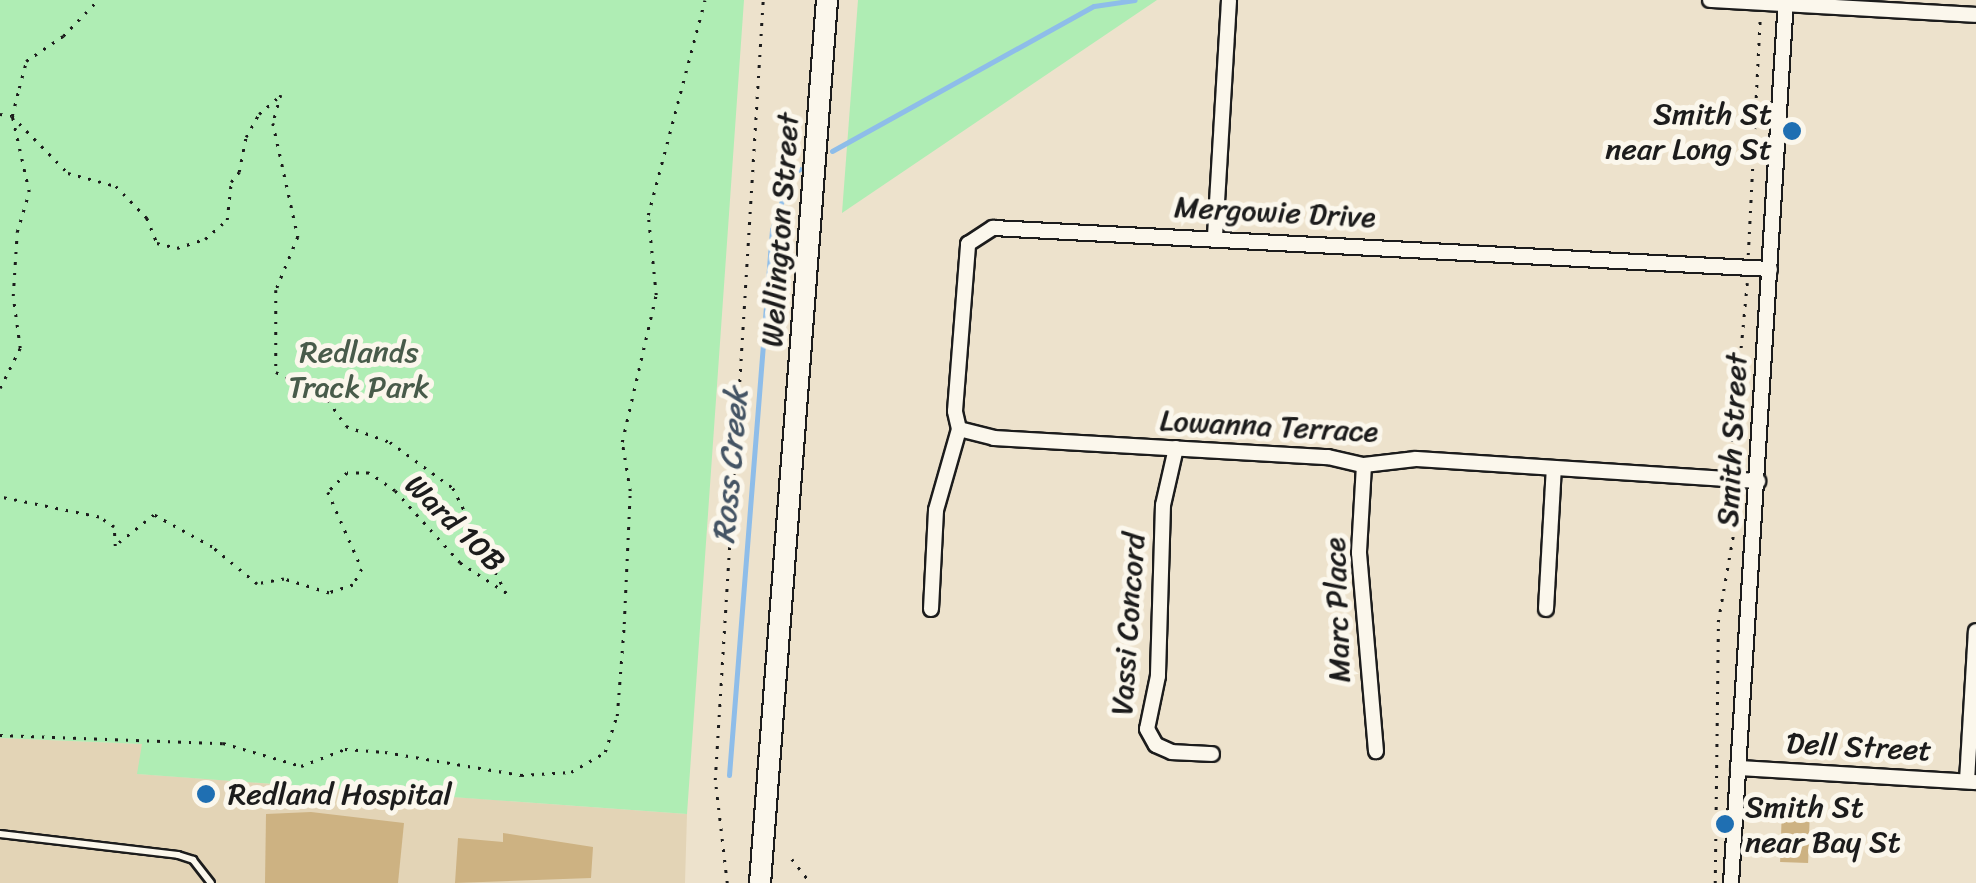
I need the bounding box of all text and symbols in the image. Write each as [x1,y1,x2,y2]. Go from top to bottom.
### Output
place label: Smith St near Long St [1605,96,1772,166]
street label: Wellington Street [754,112,806,348]
marker: Smith St near Long St [1781,120,1803,142]
street label: Mergowie Drive [1173,189,1377,235]
park label: Redlands Track Park [288,334,430,404]
street label: Smith Street [1709,352,1755,528]
water label: Ross Creek [705,386,757,546]
street label: Lowanna Terrace [1159,402,1379,450]
street label: Ward 10B [398,467,512,579]
street label: Vassi Concord [1104,532,1152,716]
street label: Marc Place [1316,536,1358,684]
street label: Dell Street [1785,725,1933,769]
place label: Redland Hospital [228,776,451,812]
marker: Redland Hospital [193,781,219,807]
place label: Smith St near Bay St [1745,789,1901,860]
marker: Smith St near Bay St [1714,813,1736,835]

